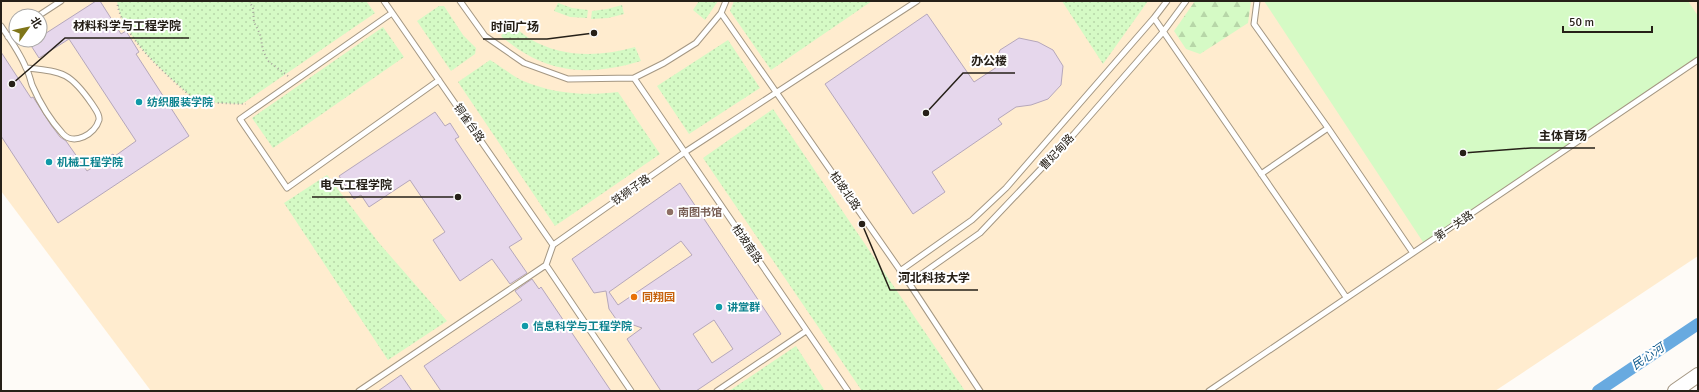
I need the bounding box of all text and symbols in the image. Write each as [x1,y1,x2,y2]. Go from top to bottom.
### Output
north arrow [8,8,48,48]
scale bar [1563,8,1652,34]
callout: 材料科学与工程学院 [65,14,189,38]
text: 北 [28,15,44,31]
callout: 时间广场 [483,15,547,39]
text: 50 m [1569,15,1594,30]
text: 材料科学与工程学院 [73,19,181,34]
text: 时间广场 [491,20,539,35]
callout: 办公楼 [963,49,1015,73]
text: 办公楼 [971,54,1007,69]
place label: 纺织服装学院 [147,96,213,109]
marker: 纺织服装学院 [134,97,144,107]
street label: 铜雀台路 [451,101,487,145]
callout: 主体育场 [1531,124,1595,148]
text: 主体育场 [1539,129,1587,144]
street label: 曹妃甸路 [1037,131,1077,173]
place label: 机械工程学院 [57,156,123,169]
marker: 机械工程学院 [44,157,54,167]
street label: 柏坡北路 [827,169,863,213]
street label: 铁狮子路 [609,172,653,208]
callout: 电气工程学院 [312,173,400,197]
text: 电气工程学院 [320,178,392,193]
place label: 南图书馆 [678,206,722,219]
marker: 南图书馆 [665,207,675,217]
street label: 第一关路 [1432,208,1476,244]
street label: 柏坡南路 [729,222,765,266]
callout: 河北科技大学 [890,266,978,290]
text: 河北科技大学 [898,271,970,286]
place label: 同翔园 [642,291,675,304]
marker: 同翔园 [629,292,639,302]
place label: 讲堂群 [727,301,760,314]
marker: 讲堂群 [714,302,724,312]
place label: 信息科学与工程学院 [533,320,632,333]
marker: 信息科学与工程学院 [520,321,530,331]
water label: 民心河 [1629,340,1669,373]

